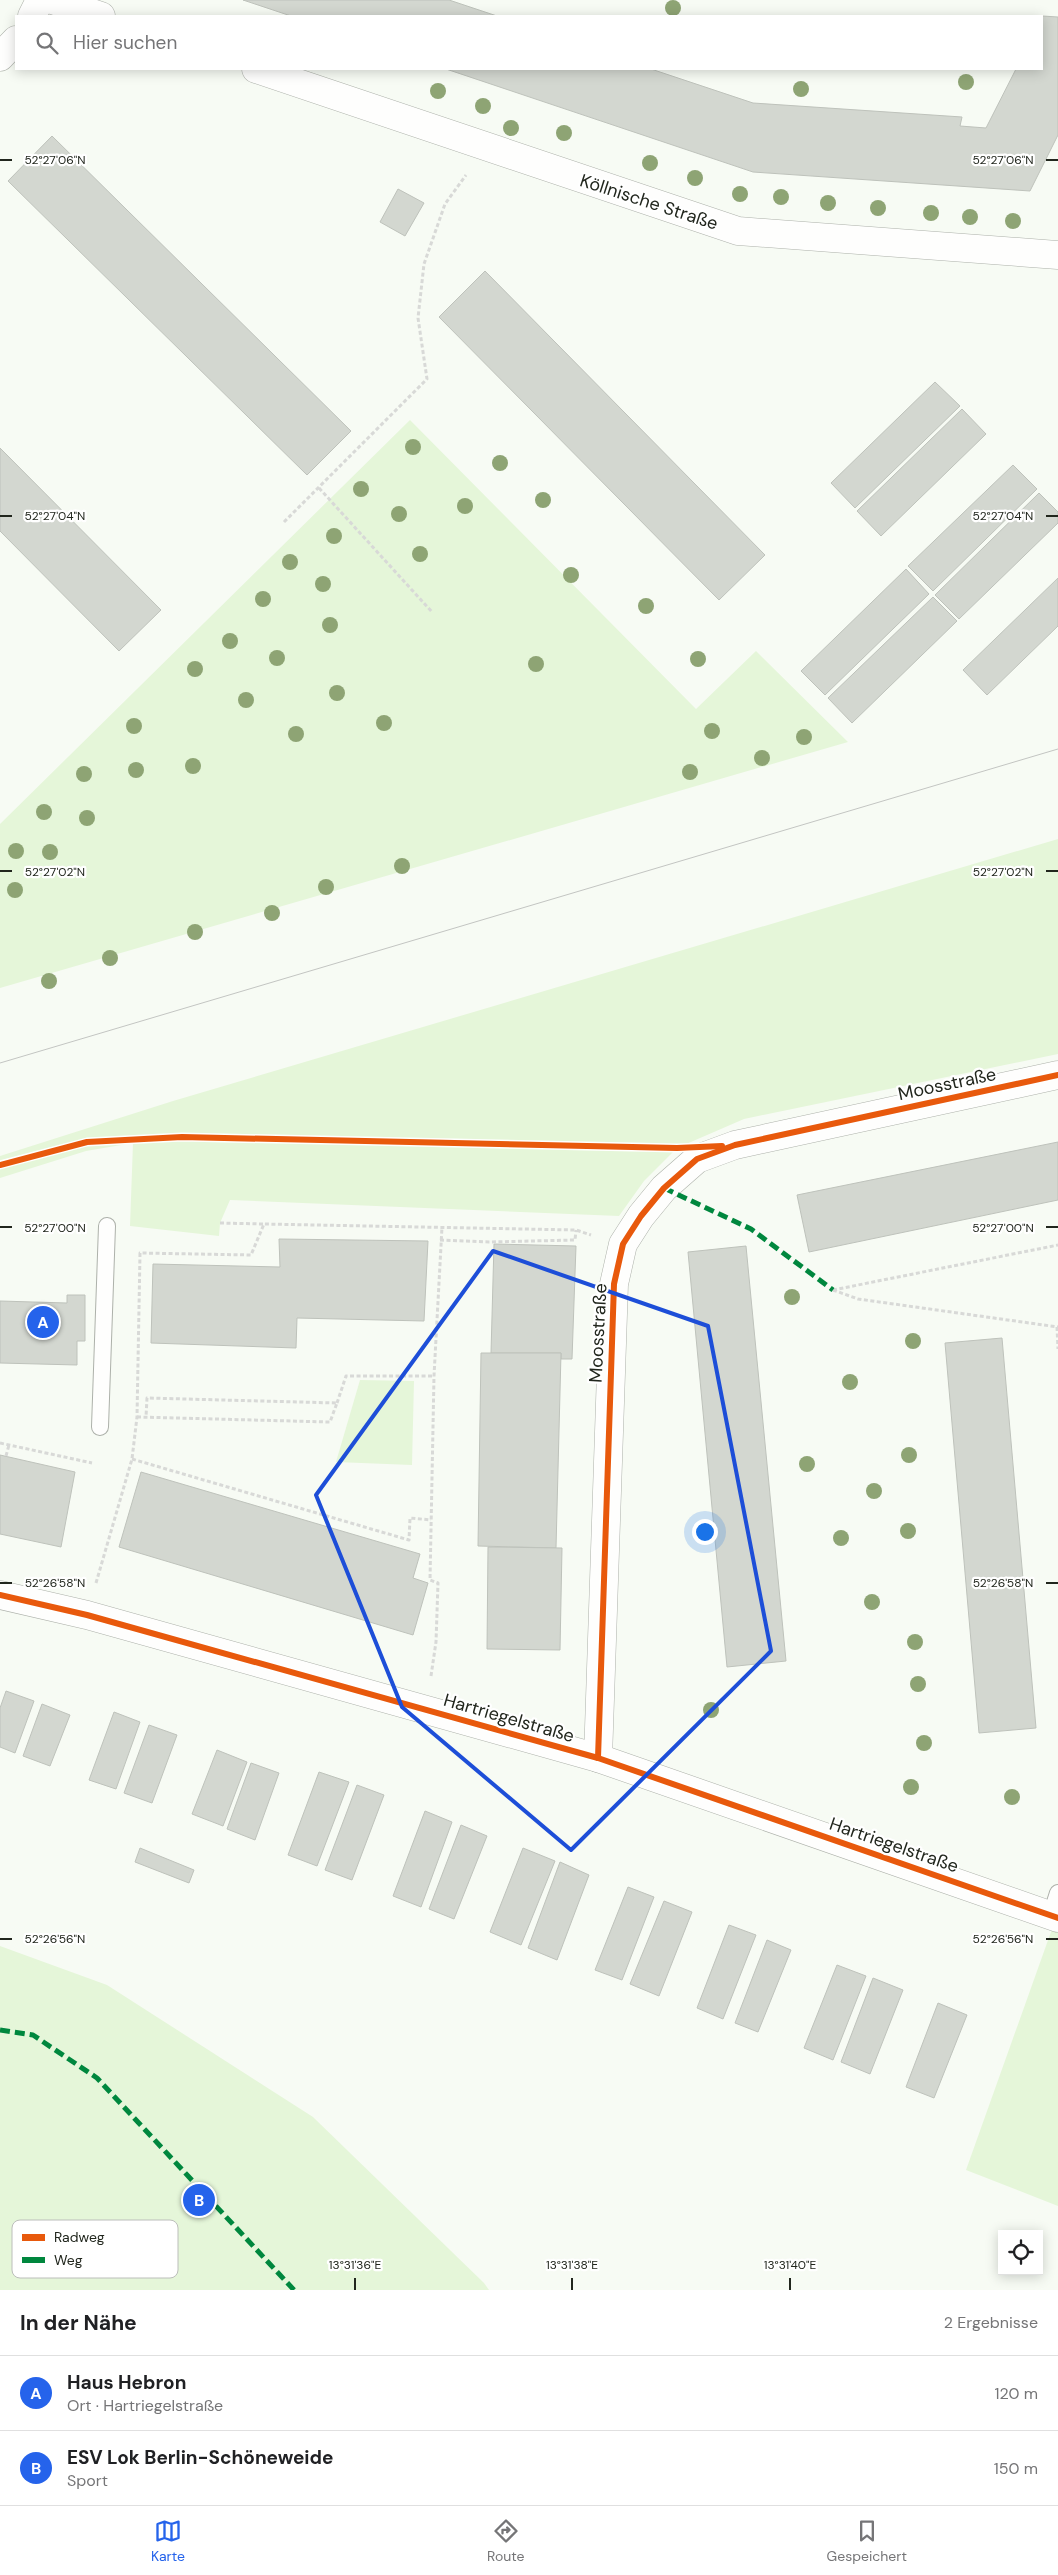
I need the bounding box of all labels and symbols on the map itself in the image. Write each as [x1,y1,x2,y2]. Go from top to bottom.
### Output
text: 52°27'06"N [24,152,86,168]
text: 52°27'06"N [972,152,1034,168]
street label: Köllnische Straße [577,168,721,236]
text: 52°27'04"N [25,508,85,524]
text: 52°27'04"N [973,508,1033,524]
text: 52°27'02"N [25,864,85,880]
text: 52°27'02"N [973,864,1033,880]
street label: Moosstraße [896,1062,998,1106]
text: 52°27'00"N [24,1220,86,1236]
text: 52°27'00"N [972,1220,1034,1236]
street label: Moosstraße [583,1283,613,1383]
pin: A [27,1303,59,1341]
your location [692,1519,718,1545]
text: 52°26'58"N [25,1575,85,1591]
text: 52°26'58"N [973,1575,1033,1591]
street label: Hartriegelstraße [441,1688,577,1748]
street label: Hartriegelstraße [826,1812,962,1878]
text: 52°26'56"N [25,1931,85,1947]
text: 52°26'56"N [973,1931,1033,1947]
pin: B [183,2181,215,2219]
legend [12,2220,178,2278]
text: Radweg [54,2228,105,2246]
text: Weg [54,2251,83,2269]
text: 13°31'36"E [329,2257,381,2273]
text: 13°31'38"E [546,2257,598,2273]
text: 13°31'40"E [764,2257,817,2273]

